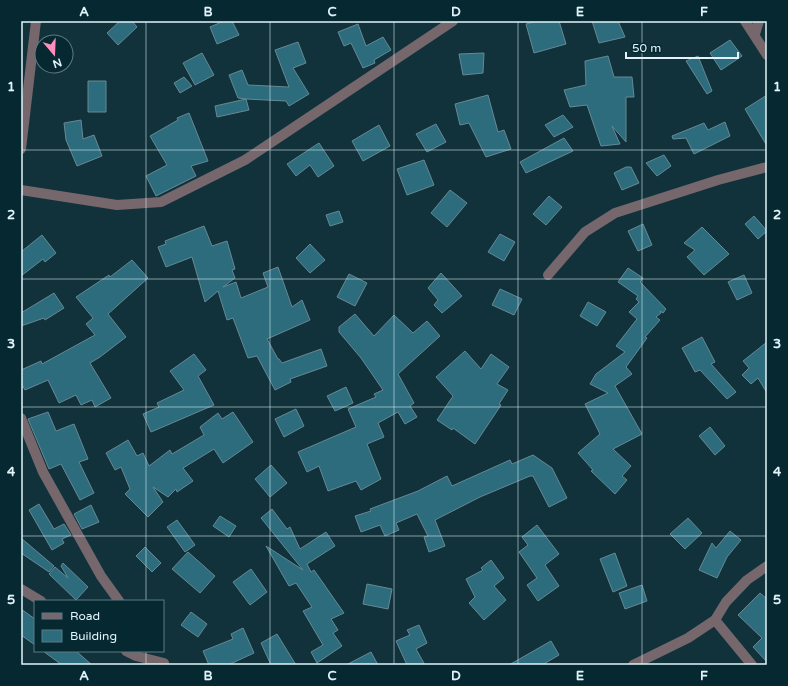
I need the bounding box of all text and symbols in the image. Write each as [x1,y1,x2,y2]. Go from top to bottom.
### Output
text: A [79,4,89,20]
text: B [203,4,213,20]
text: C [327,4,337,20]
text: D [451,4,461,20]
text: E [576,4,584,20]
text: F [700,4,708,20]
north arrow [34,34,74,74]
scale bar [626,34,738,60]
text: 50 m [632,41,661,55]
text: N [51,55,63,71]
text: 1 [7,79,15,95]
text: 1 [773,79,781,95]
text: 2 [7,207,15,223]
text: 2 [773,207,781,223]
text: 3 [7,336,15,352]
text: 3 [773,336,781,352]
text: 4 [7,464,16,480]
text: 4 [773,464,782,480]
text: 5 [7,592,15,608]
text: 5 [773,592,781,608]
legend [34,600,164,652]
text: Road [70,609,100,623]
text: Building [70,629,117,643]
text: A [79,668,89,684]
text: B [203,668,213,684]
text: C [327,668,337,684]
text: D [451,668,461,684]
text: E [576,668,584,684]
text: F [700,668,708,684]

